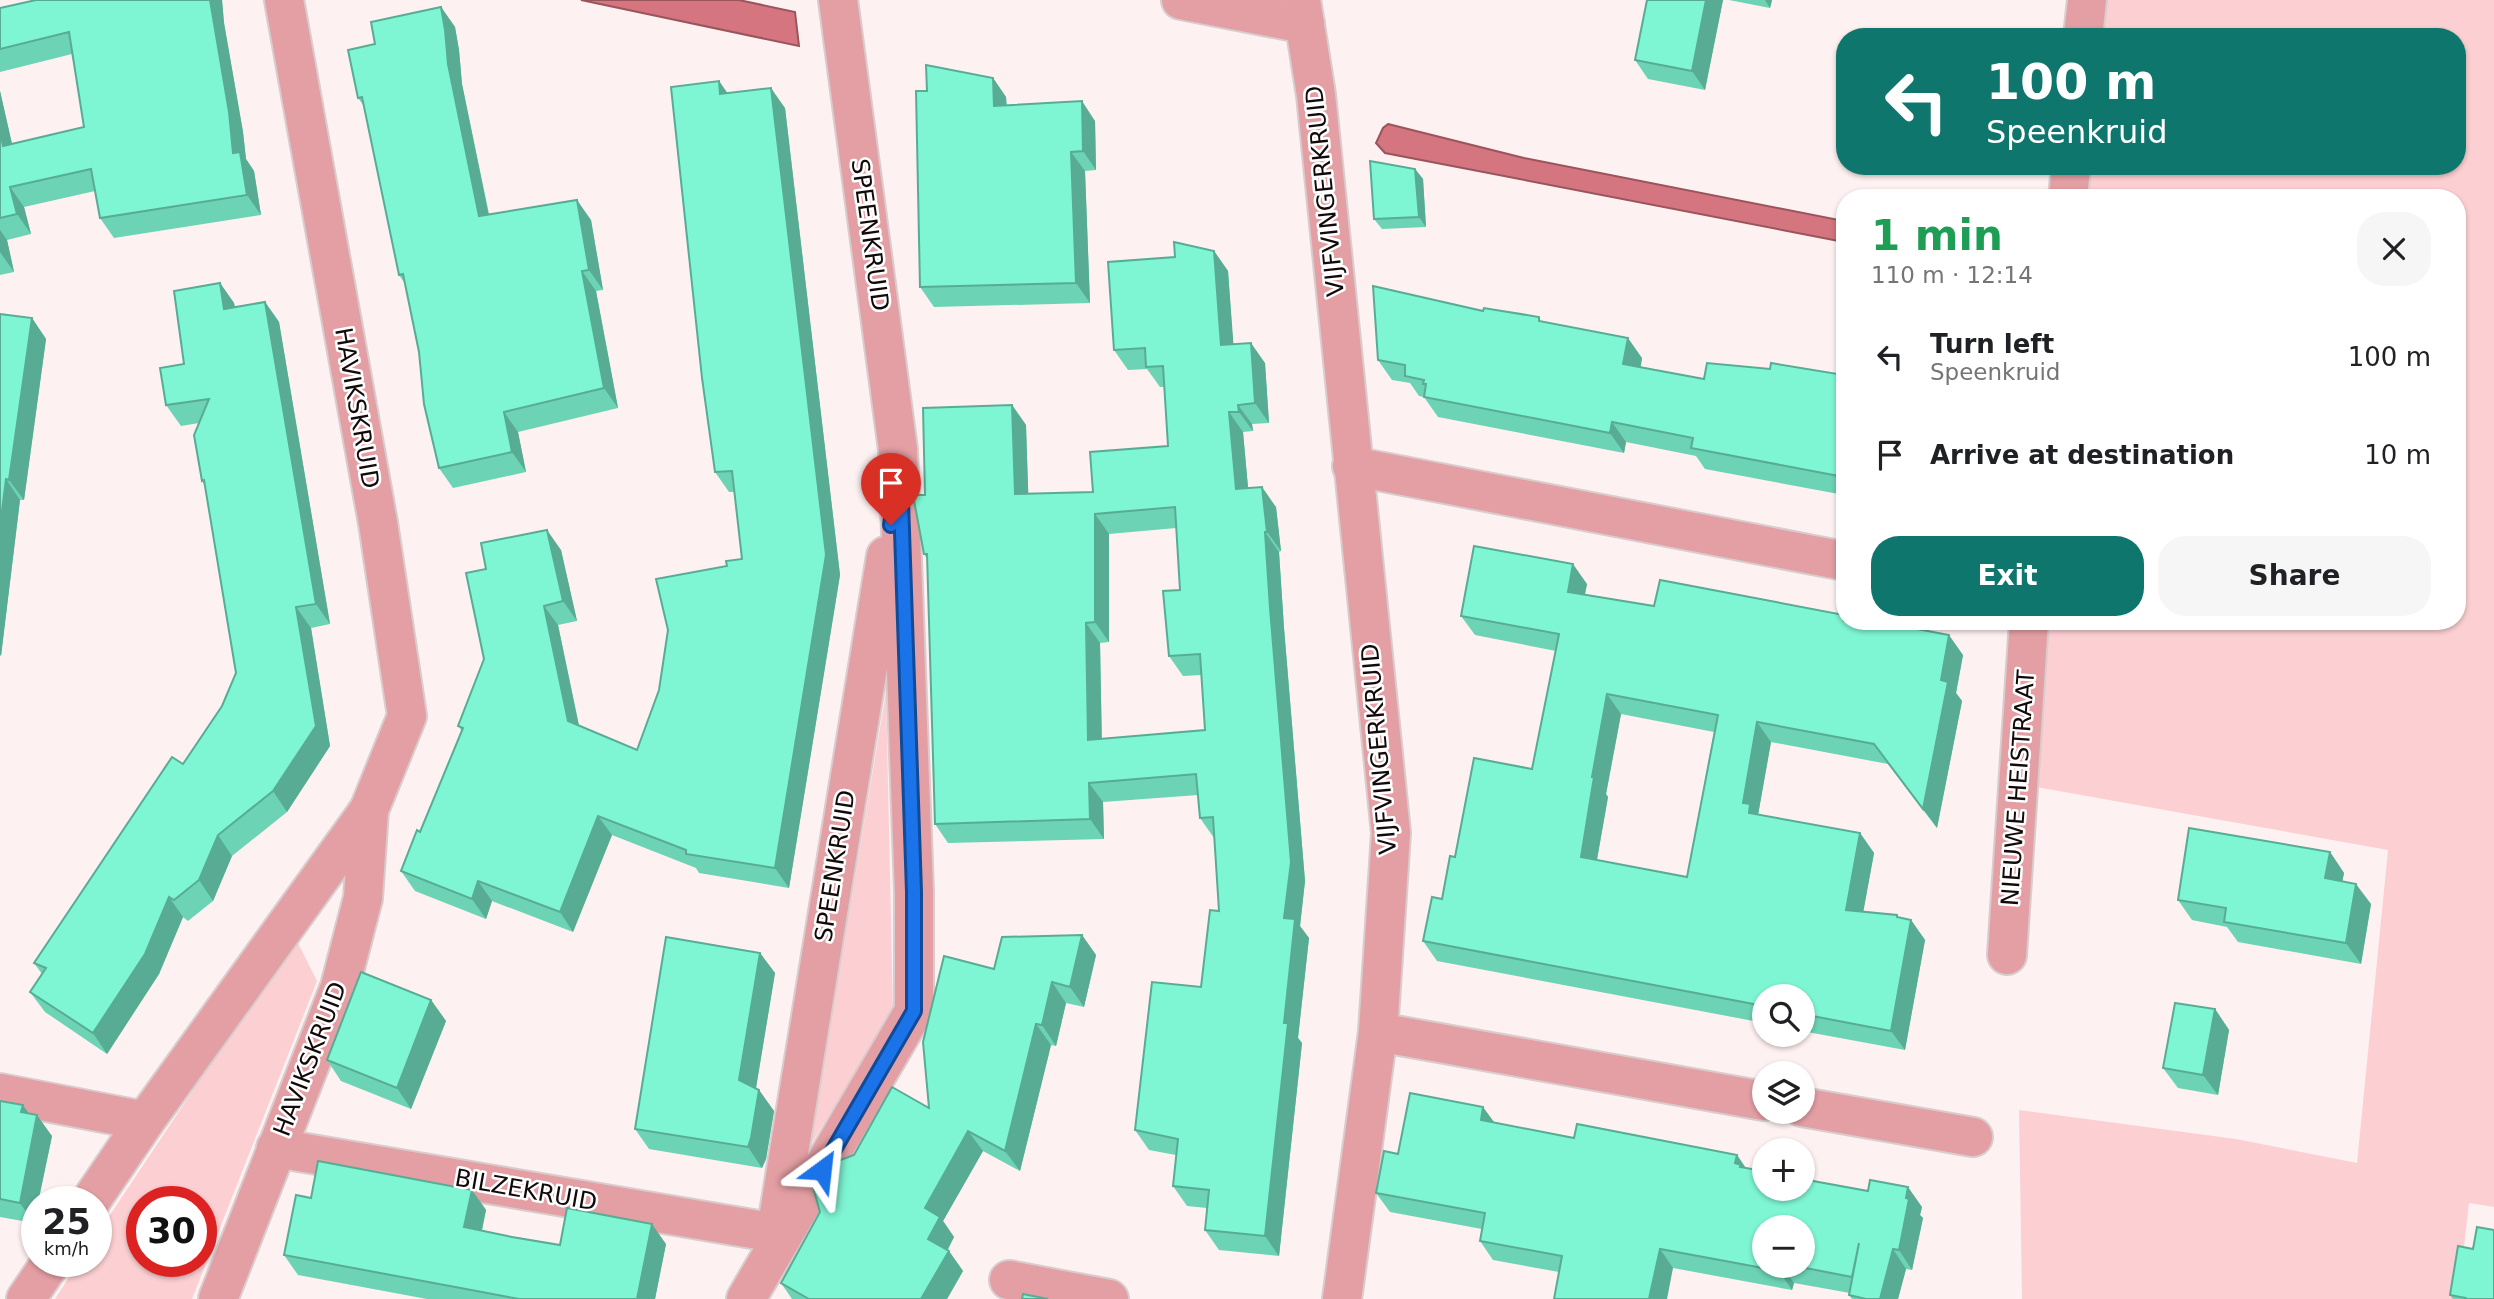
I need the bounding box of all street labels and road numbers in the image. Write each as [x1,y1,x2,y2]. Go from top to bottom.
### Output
street label: VIJFVINGERKRUID [1300,84,1350,298]
street label: SPEENKRUID [845,157,895,313]
street label: HAVIKSKRUID [329,325,385,491]
street label: VIJFVINGERKRUID [1356,642,1402,856]
street label: NIEUWE HEISTRAAT [1996,669,2040,907]
street label: SPEENKRUID [809,788,861,944]
street label: HAVIKSKRUID [268,978,352,1140]
street label: BILZEKRUID [453,1164,599,1216]

